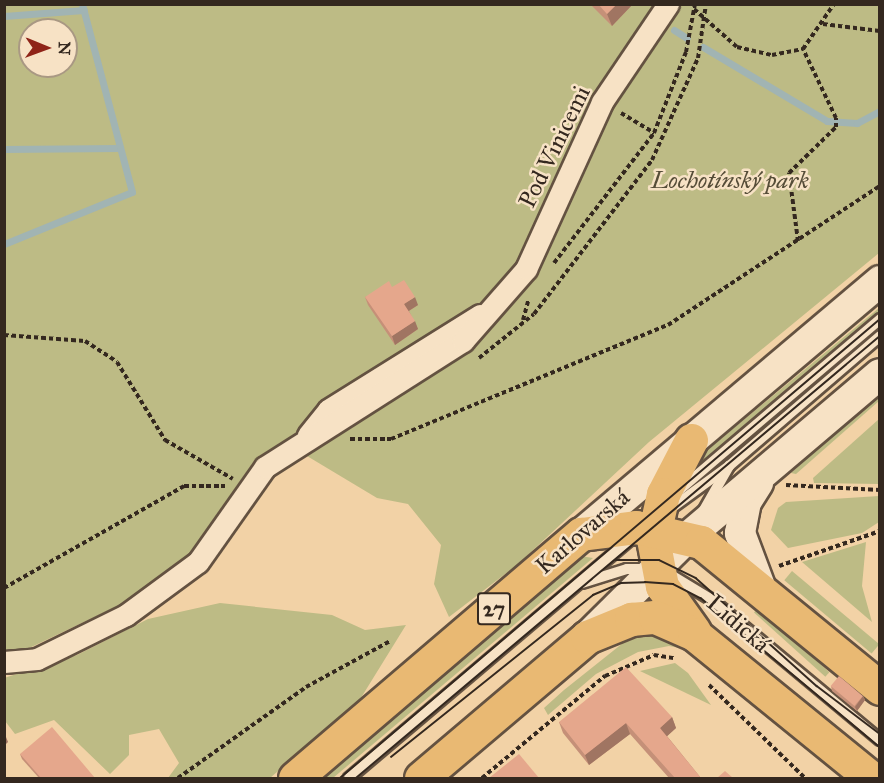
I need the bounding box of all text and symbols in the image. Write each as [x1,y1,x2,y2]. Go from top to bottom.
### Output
north arrow [18,18,78,78]
text: N [55,41,74,55]
street label: Pod Vinicemi [513,81,597,213]
park label: Lochotínský park [651,167,809,195]
street label: Karlovarská [530,483,636,581]
street label: Lidická [701,589,775,659]
road number: 27 [476,590,512,628]

